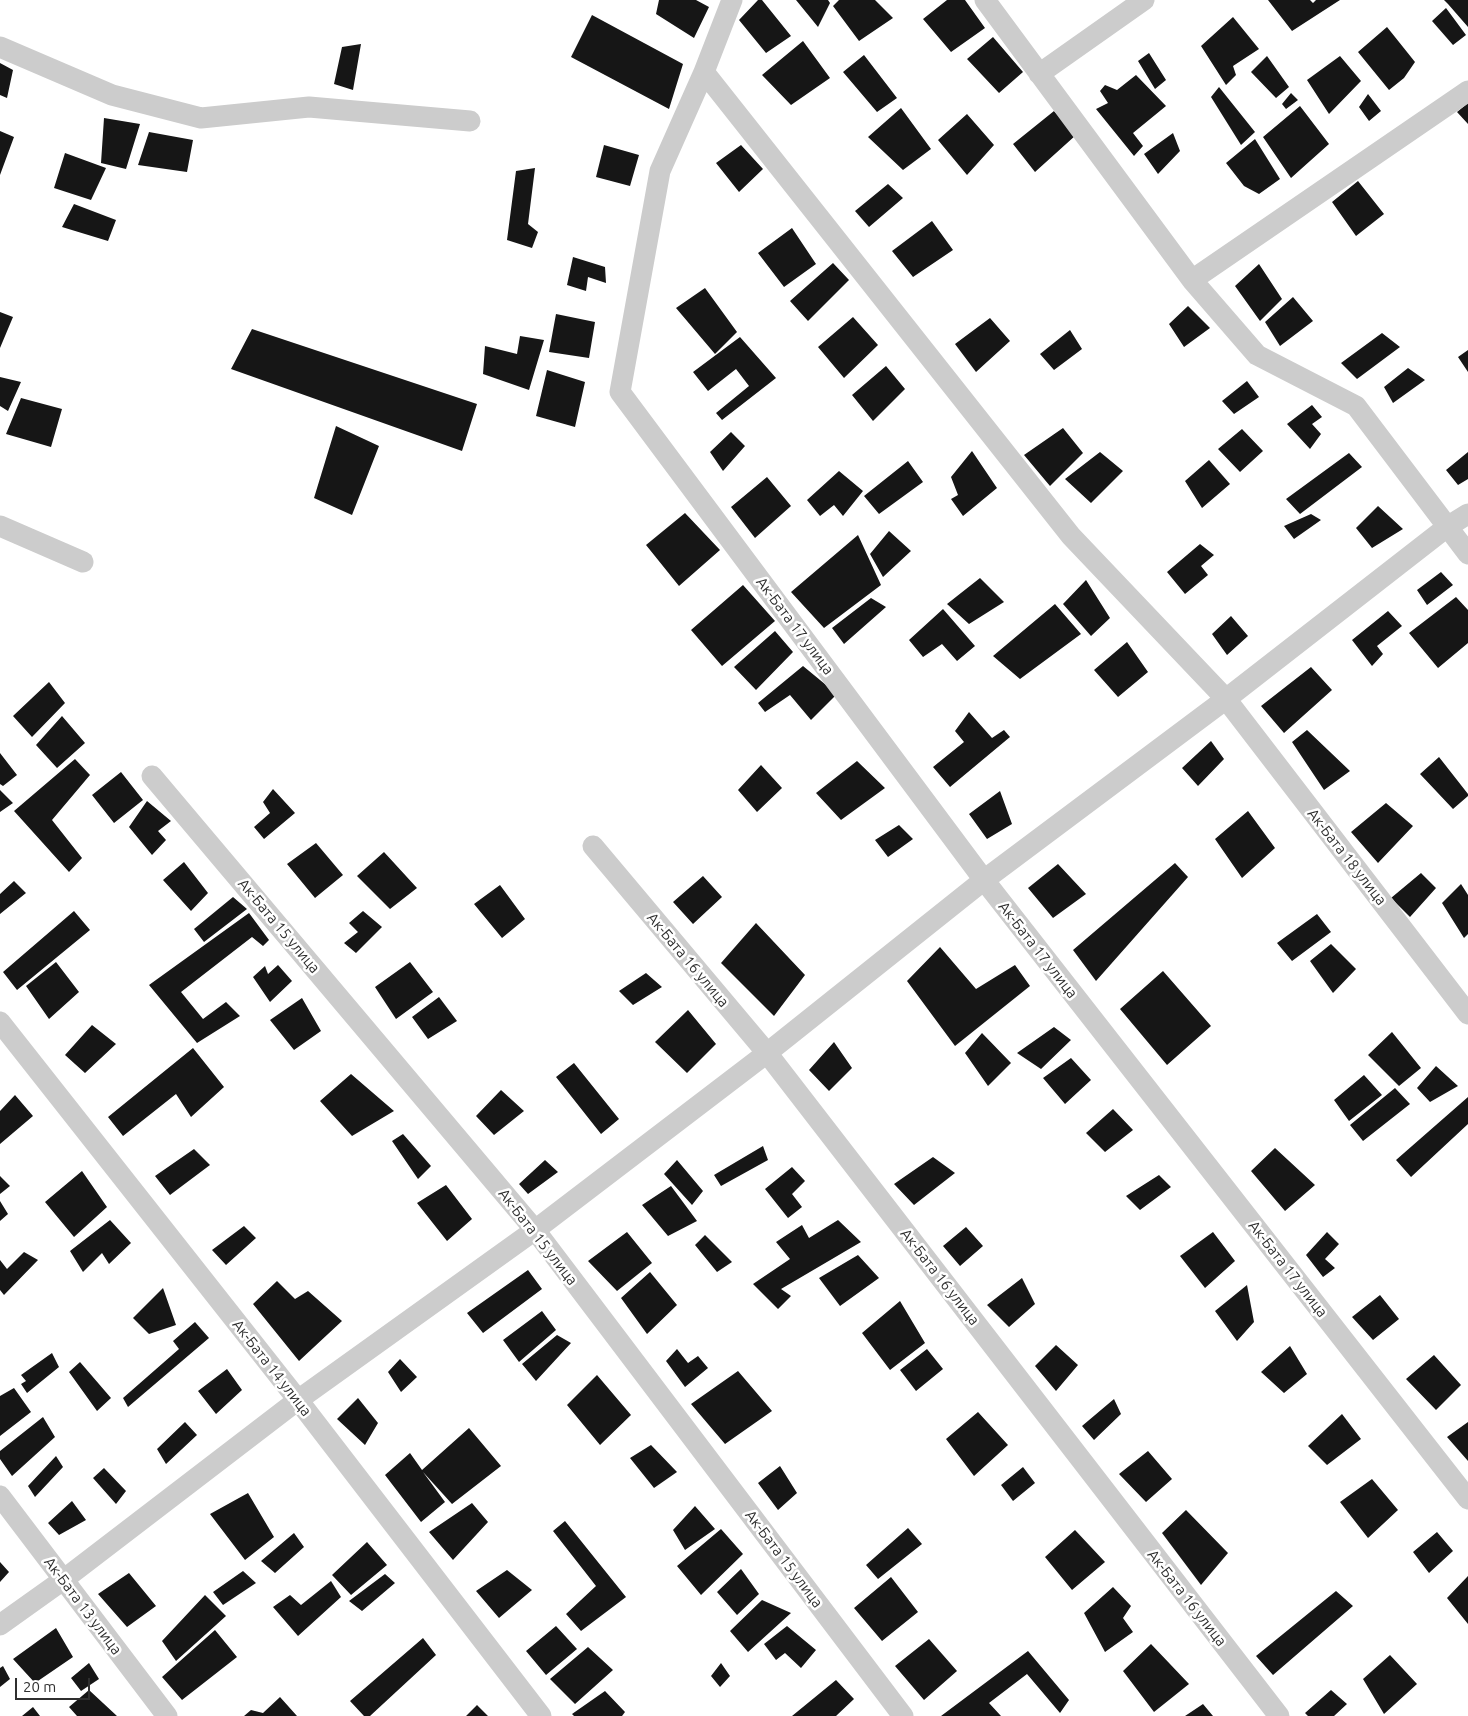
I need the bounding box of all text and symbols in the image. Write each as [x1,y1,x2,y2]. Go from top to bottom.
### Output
street label: Ак-Бата 17 улица [752,574,838,678]
street label: Ак-Бата 18 улица [1304,805,1390,909]
street label: Ак-Бата 15 улица [234,875,324,977]
street label: Ак-Бата 17 улица [995,898,1081,1002]
street label: Ак-Бата 16 улица [643,909,733,1011]
street label: Ак-Бата 15 улица [495,1185,581,1289]
street label: Ак-Бата 17 улица [1245,1217,1331,1321]
street label: Ак-Бата 16 улица [897,1225,983,1329]
street label: Ак-Бата 14 улица [229,1316,315,1420]
street label: Ак-Бата 15 улица [741,1507,827,1611]
street label: Ак-Бата 16 улица [1144,1546,1230,1650]
street label: Ак-Бата 13 улица [40,1554,126,1658]
scale bar [18,1668,92,1700]
text: 20 m [23,1678,56,1695]

